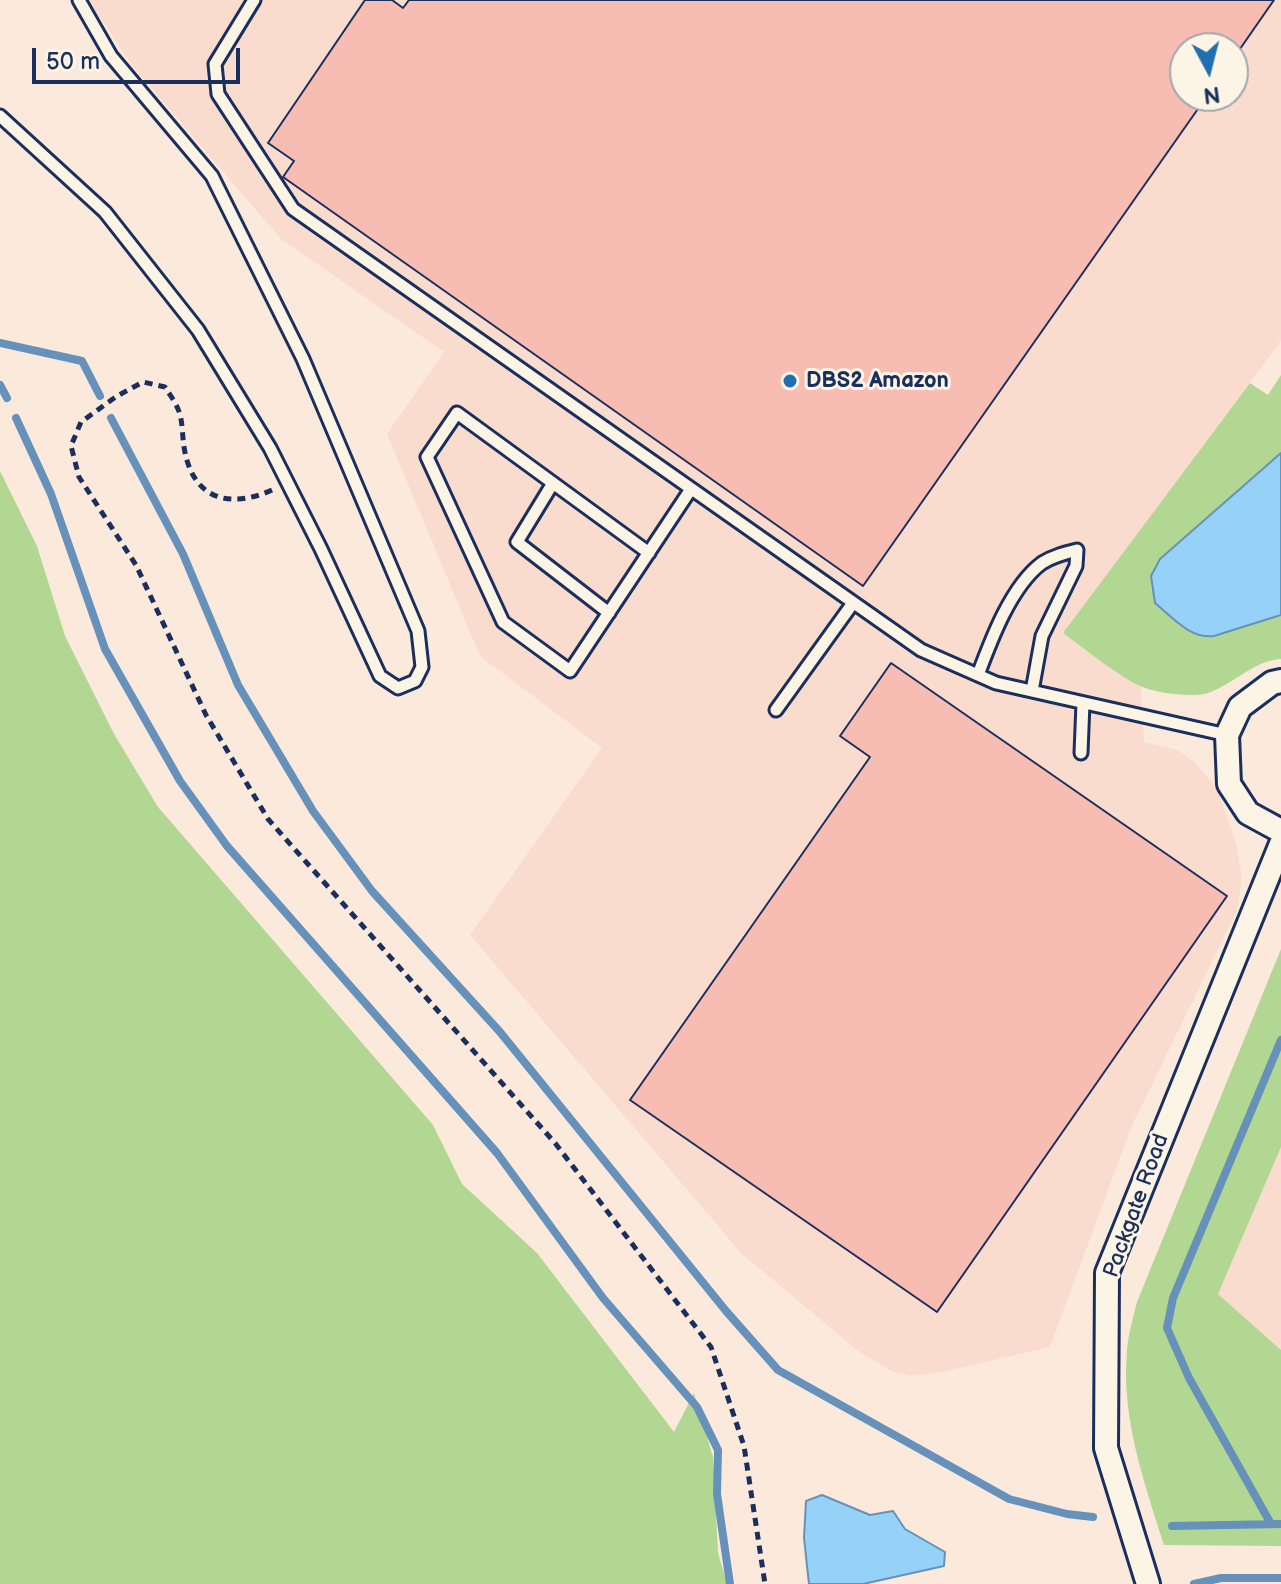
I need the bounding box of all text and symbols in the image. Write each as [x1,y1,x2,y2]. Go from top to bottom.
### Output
scale bar [36,32,244,82]
north arrow [1169,32,1249,112]
text: 50 m [46,47,100,76]
text: N [1202,80,1222,109]
place label: DBS2 Amazon [806,368,949,394]
marker: DBS2 Amazon [781,372,799,390]
street label: Packgate Road [1099,1131,1175,1281]

